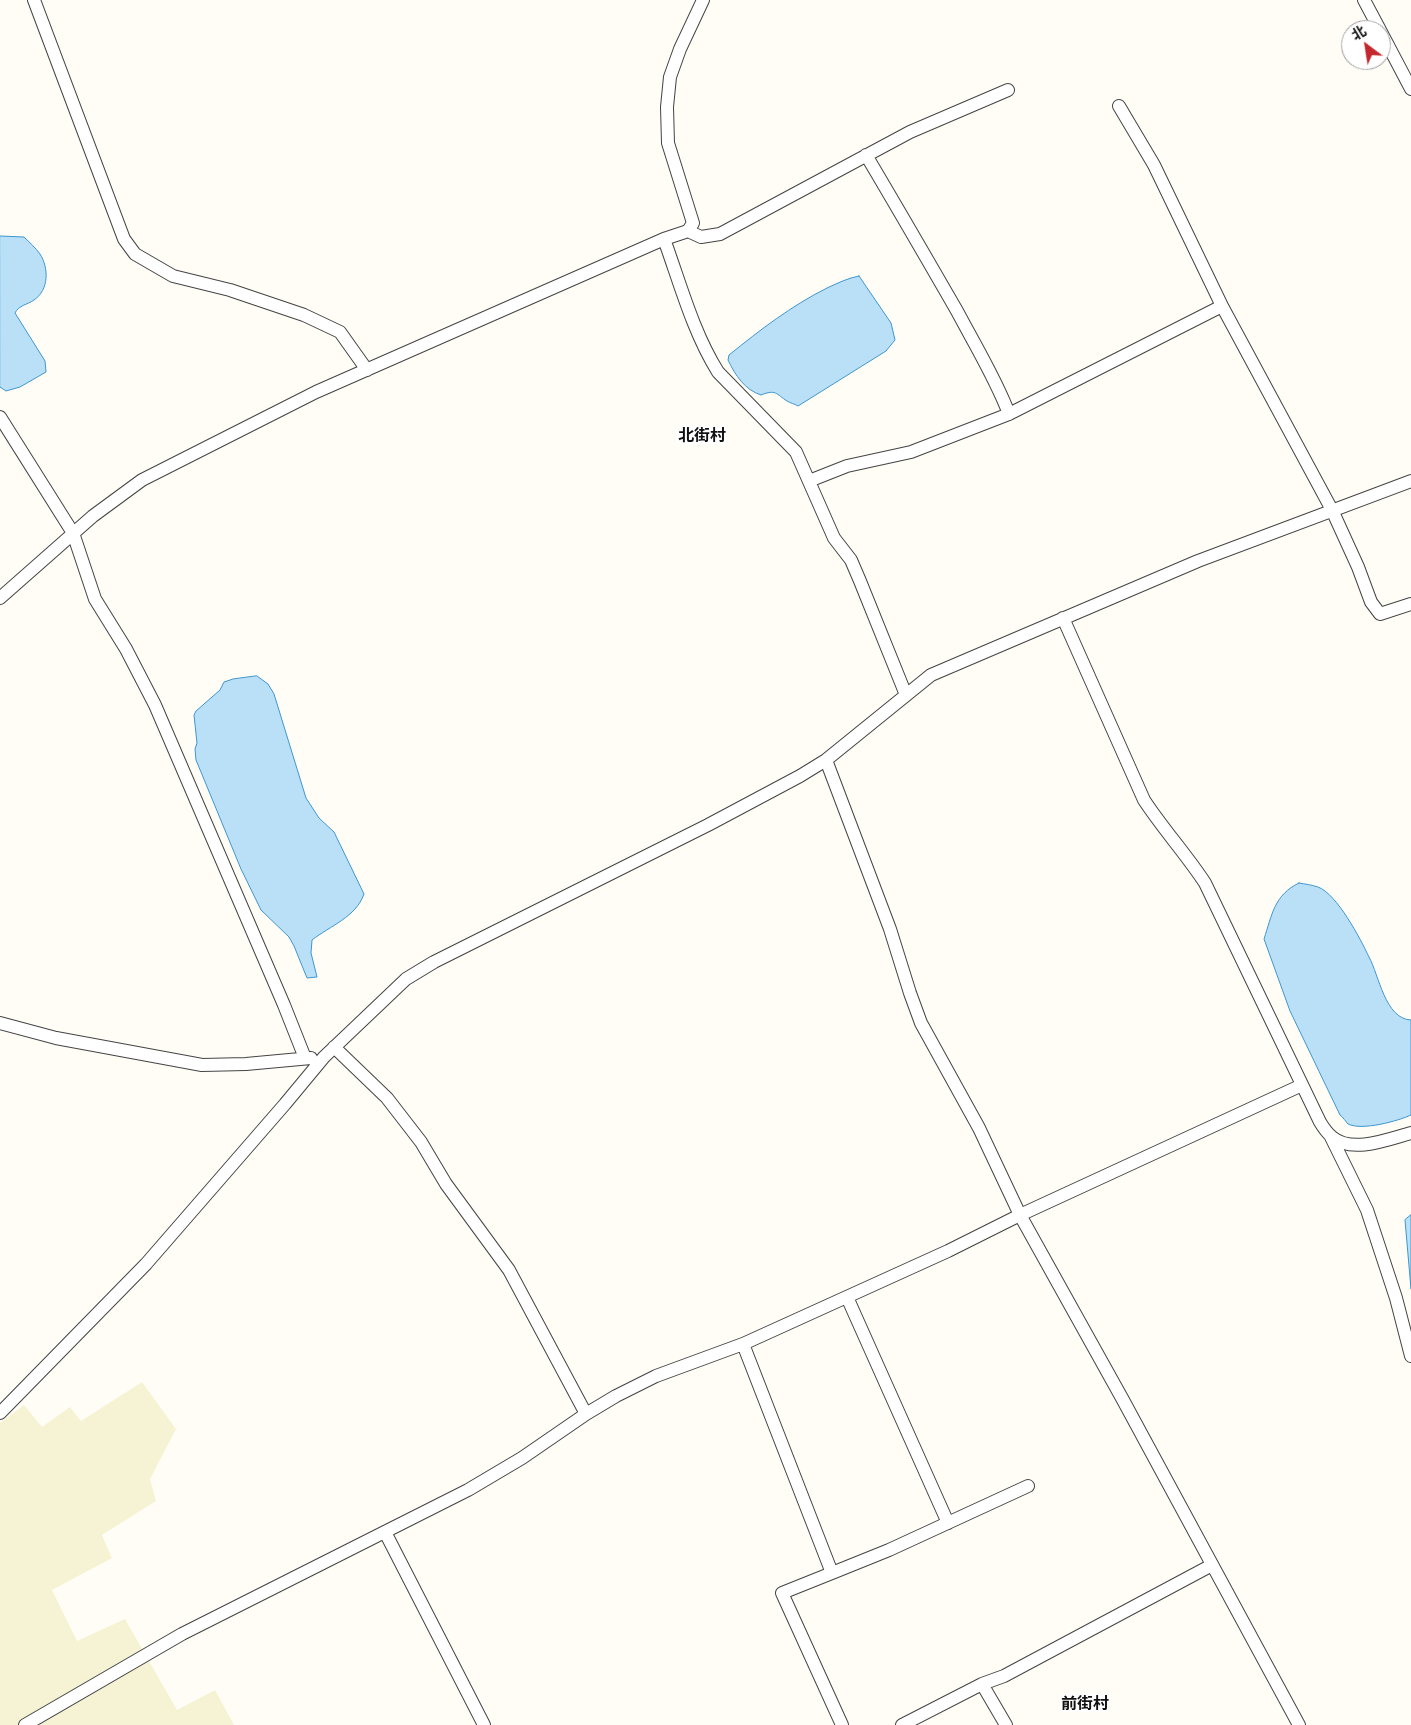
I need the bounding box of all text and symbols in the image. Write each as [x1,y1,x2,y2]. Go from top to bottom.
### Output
north arrow [1341,20,1391,70]
text: 北 [1348,21,1369,44]
district label: 北街村 [678,426,726,446]
district label: 前街村 [1061,1694,1109,1714]

